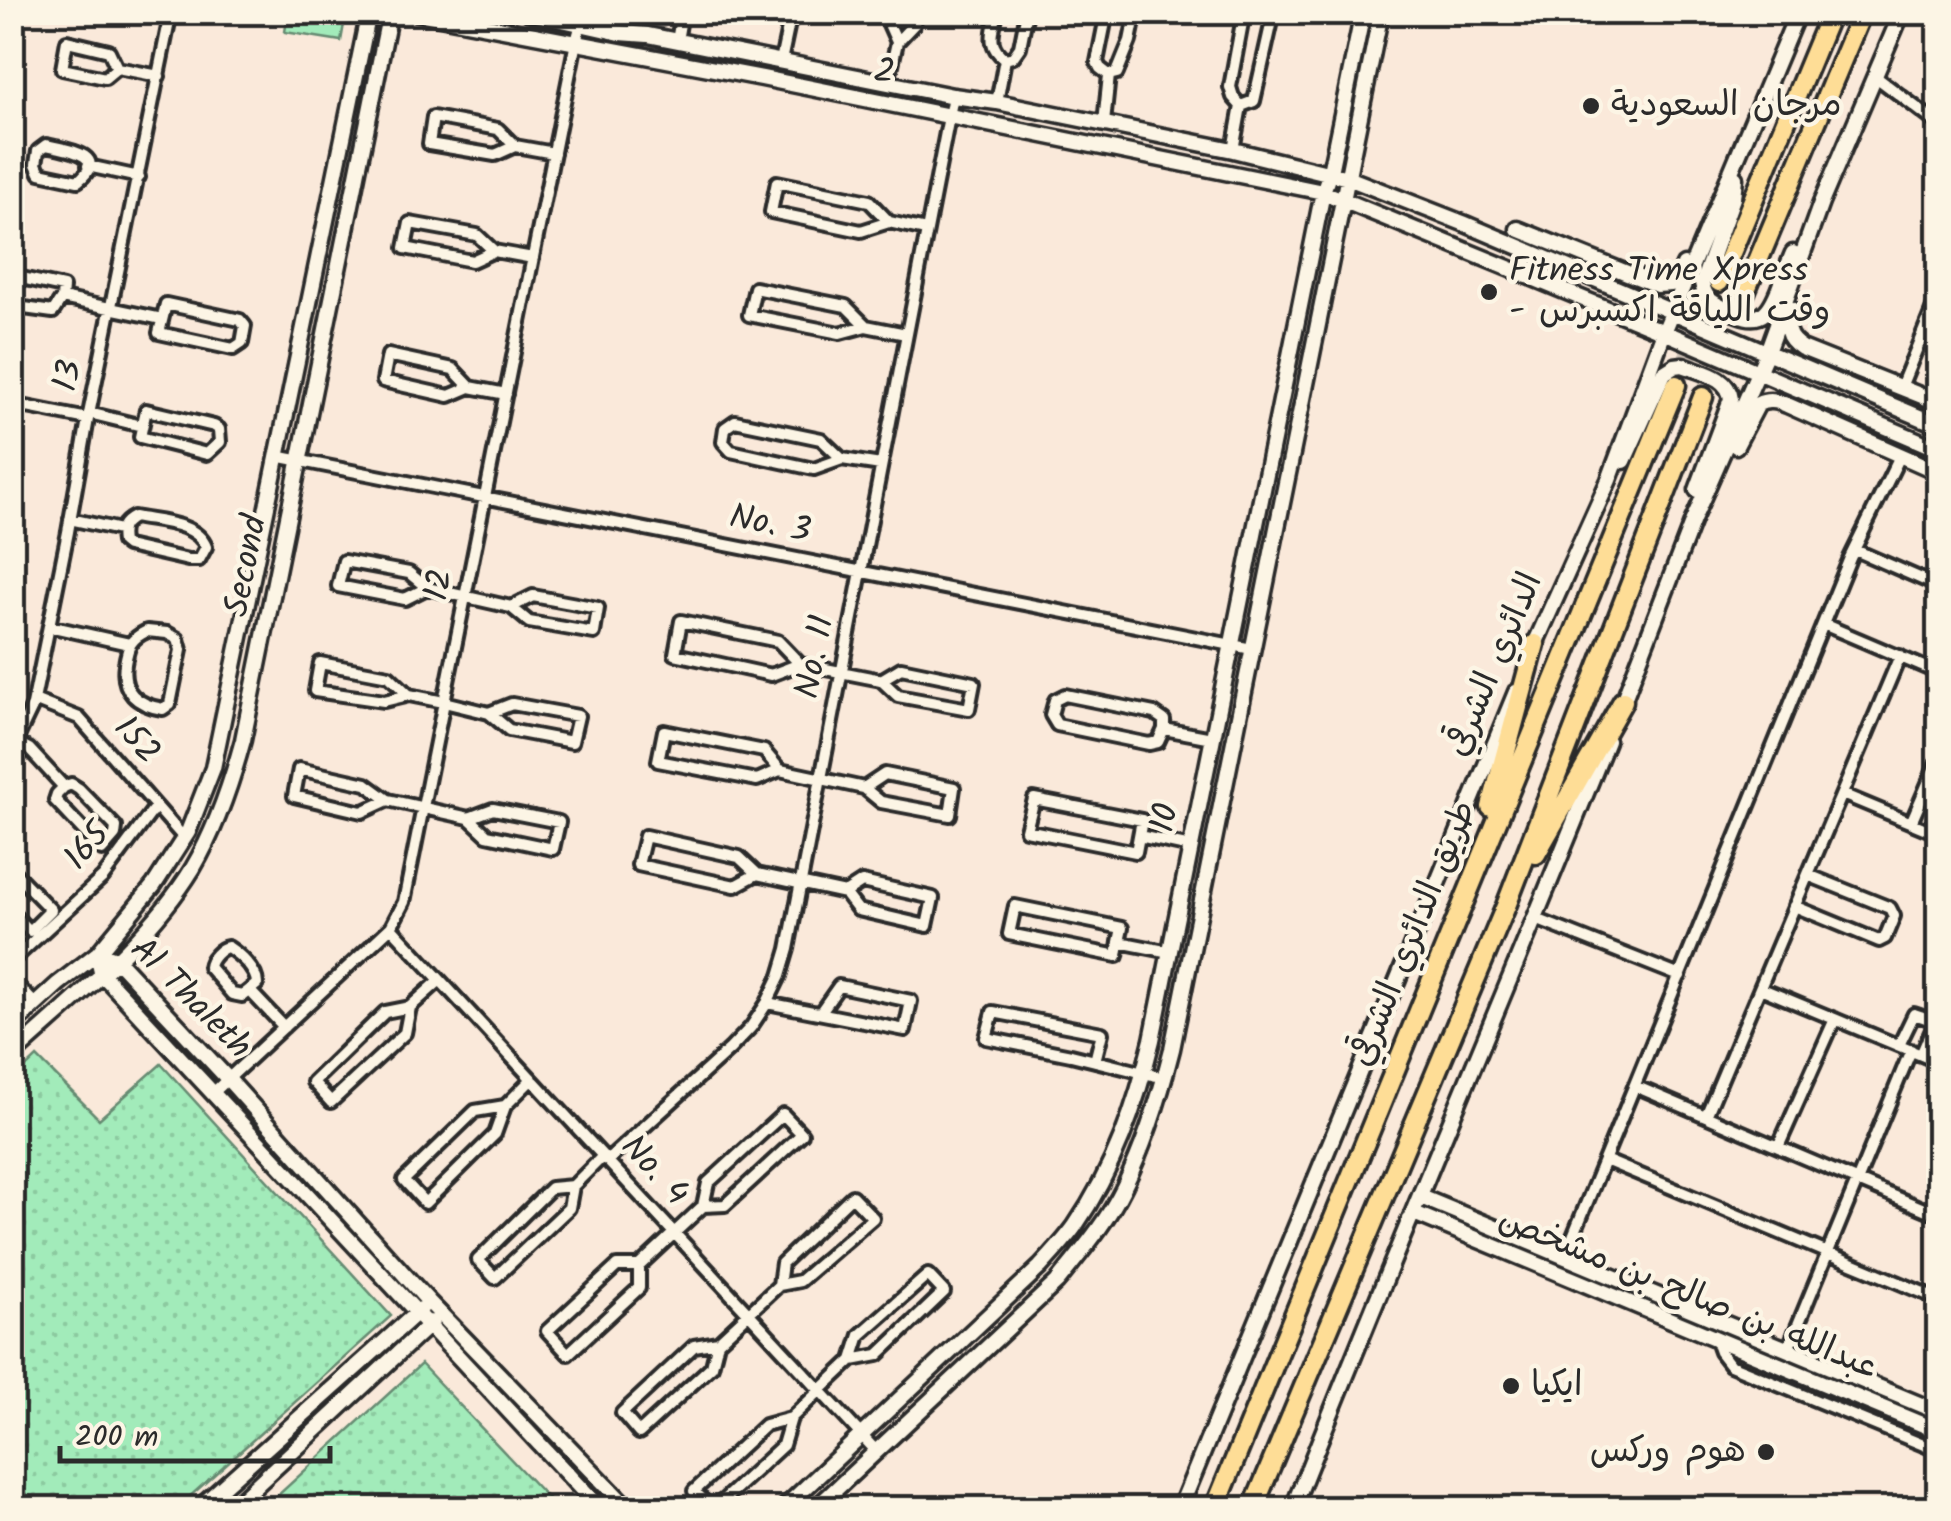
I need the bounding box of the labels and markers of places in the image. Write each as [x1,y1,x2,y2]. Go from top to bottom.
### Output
place label: مرجان السعودية [1611,78,1842,134]
marker: مرجان السعودية [1580,95,1602,117]
place label: Fitness Time Xpress - وقت اللياقة اكسبرس [1509,244,1830,340]
marker: Fitness Time Xpress - وقت اللياقة اكسبرس [1478,281,1500,303]
place label: ايكيا [1531,1358,1583,1414]
marker: ايكيا [1500,1375,1522,1397]
place label: هوم وركس [1590,1424,1746,1480]
marker: هوم وركس [1755,1441,1777,1463]

